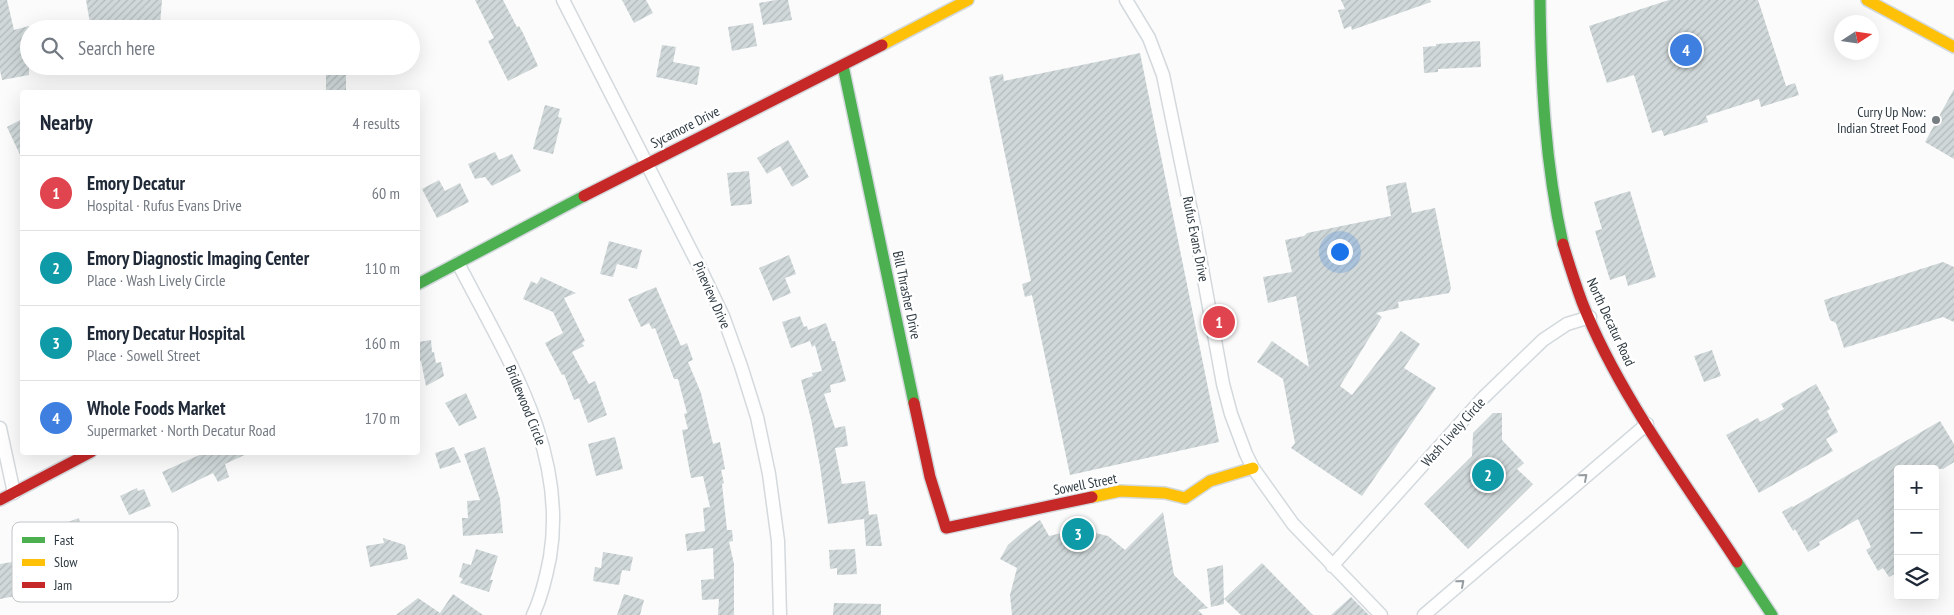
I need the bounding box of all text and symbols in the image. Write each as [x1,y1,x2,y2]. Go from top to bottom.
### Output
north arrow [1834,15,1879,60]
search box [20,20,420,75]
pin: 4 [1670,31,1702,69]
icon: search [38,34,66,62]
text: Search here [78,36,155,60]
street label: Sycamore Drive [647,102,723,152]
place label: Curry Up Now: Indian Street Food [1837,103,1926,137]
text: Nearby [40,109,93,136]
text: 4 results [353,113,400,133]
marker: Curry Up Now: Indian Street Food [1930,114,1942,126]
text: Emory Decatur [87,171,185,195]
text: 1 [52,183,60,203]
text: 60 m [372,183,400,203]
text: Hospital · Rufus Evans Drive [87,195,242,215]
street label: Rufus Evans Drive [1179,195,1213,283]
your location [1327,239,1353,265]
text: Emory Diagnostic Imaging Center [87,246,309,270]
street label: Bill Thrasher Drive [889,249,925,341]
text: 2 [52,258,60,278]
text: 110 m [365,258,400,278]
street label: Pineview Drive [689,259,735,332]
text: Place · Wash Lively Circle [87,270,226,290]
street label: North Decatur Road [1583,275,1639,369]
pin: 1 [1203,303,1235,341]
text: Emory Decatur Hospital [87,321,245,345]
text: 3 [52,333,60,353]
text: 160 m [365,333,400,353]
text: Place · Sowell Street [87,345,200,365]
street label: Bridlewood Circle [502,362,550,448]
street label: Wash Lively Circle [1417,394,1489,470]
text: Whole Foods Market [87,396,225,420]
text: 4 [52,408,60,428]
text: 170 m [365,408,400,428]
text: Supermarket · North Decatur Road [87,420,276,440]
pin: 2 [1472,456,1504,494]
map controls [1894,465,1939,600]
button: + [1894,465,1939,510]
street label: Sowell Street [1052,469,1118,499]
one-way arrow [1578,475,1587,483]
button: − [1894,510,1939,555]
pin: 3 [1062,515,1094,553]
legend [12,522,178,602]
text: Fast [54,531,74,549]
text: Slow [54,553,78,571]
button: layers [1894,555,1939,600]
text: Jam [53,576,72,594]
one-way arrow [1455,580,1464,589]

